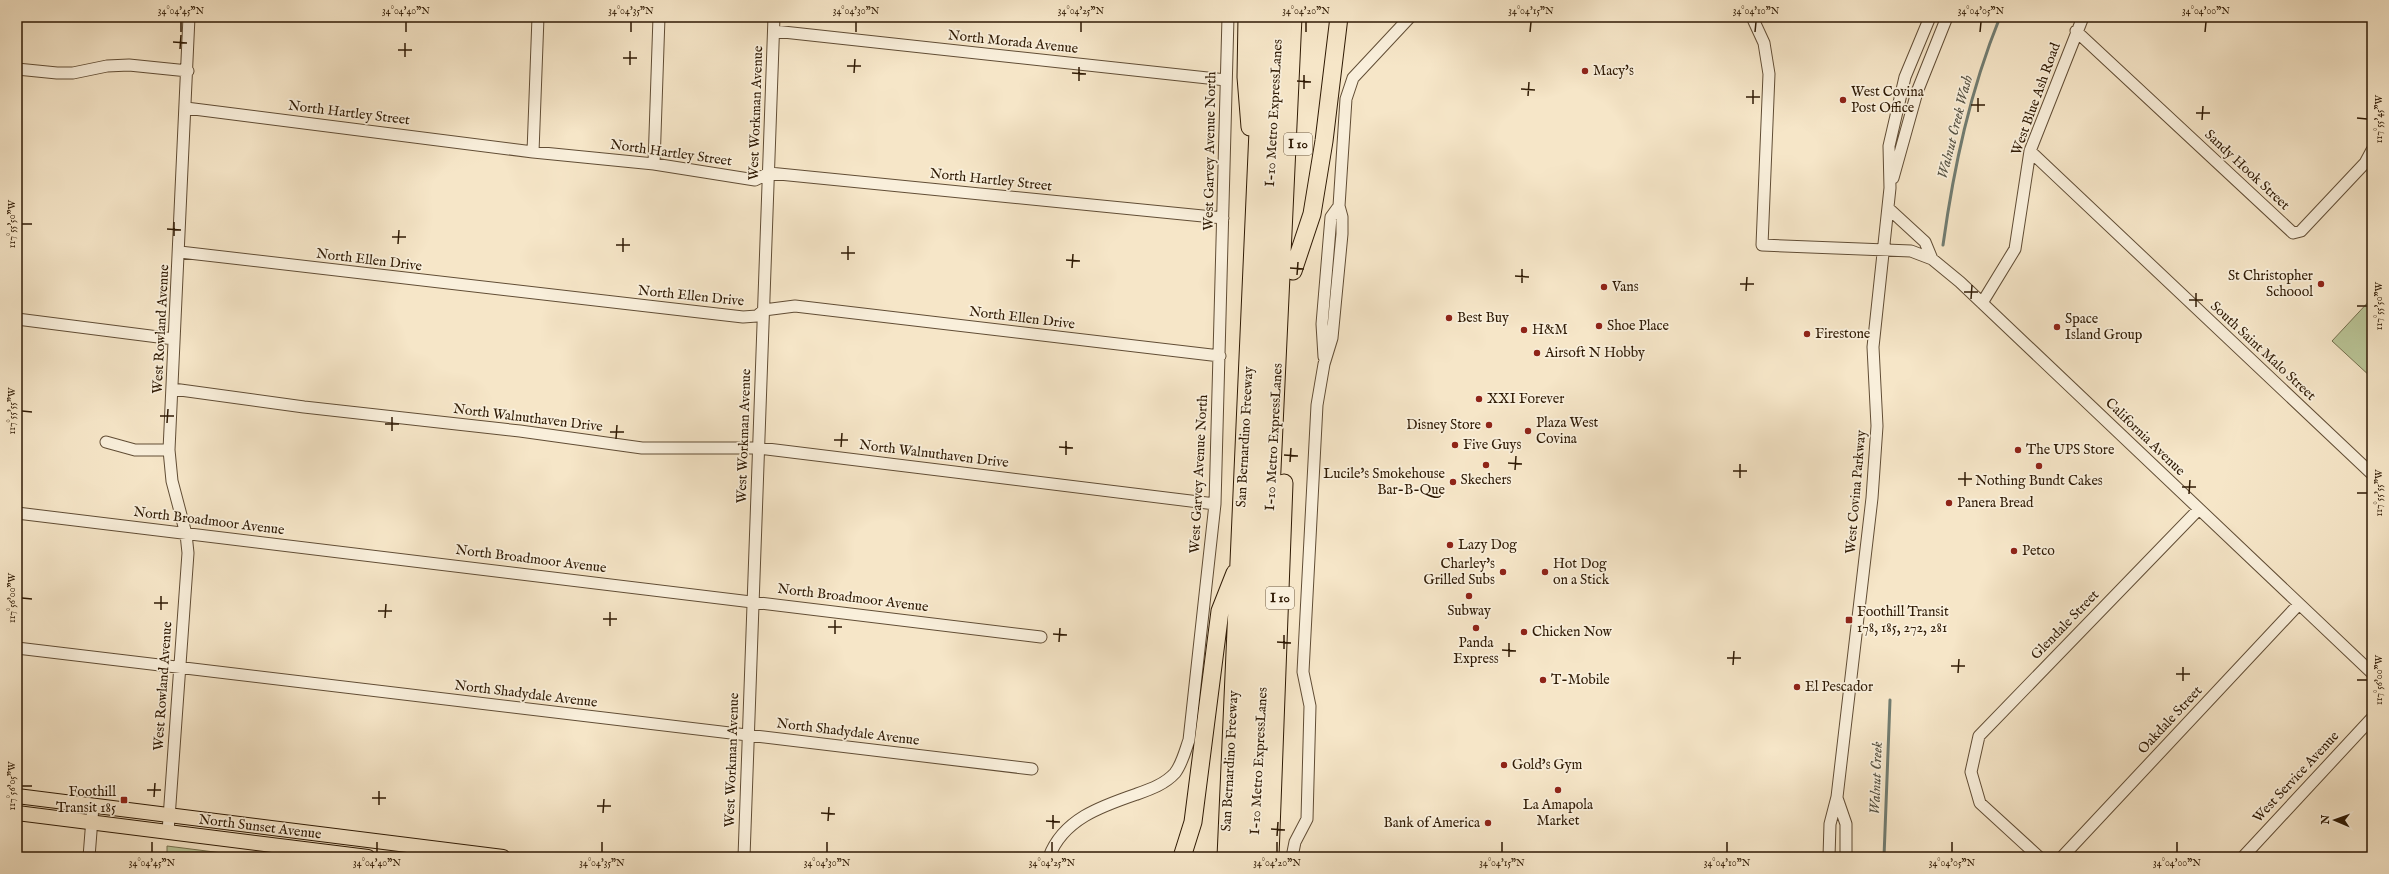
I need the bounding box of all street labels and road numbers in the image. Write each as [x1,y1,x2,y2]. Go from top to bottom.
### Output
street label: North Morada Avenue [947,26,1080,58]
street label: I-10 Metro ExpressLanes [1261,39,1287,187]
street label: West Blue Ash Road [2007,40,2065,158]
street label: West Workman Avenue [745,45,767,181]
street label: West Garvey Avenue North [1200,71,1220,231]
street label: North Hartley Street [287,97,411,129]
street label: Sandy Hook Street [2201,126,2294,214]
road number: I 10 [1284,133,1312,155]
street label: North Hartley Street [609,136,733,170]
street label: North Hartley Street [929,165,1053,195]
street label: North Ellen Drive [315,245,424,275]
street label: West Rowland Avenue [149,263,173,394]
street label: North Ellen Drive [637,281,745,311]
street label: South Saint Malo Street [2206,297,2320,405]
street label: North Ellen Drive [968,303,1077,333]
street label: I-10 Metro ExpressLanes [1261,363,1287,511]
street label: San Bernardino Freeway [1232,366,1258,508]
street label: West Workman Avenue [733,368,755,504]
street label: West Garvey Avenue North [1186,394,1212,554]
street label: California Avenue [2101,394,2189,480]
street label: North Walnuthaven Drive [452,400,604,436]
street label: West Covina Parkway [1842,429,1870,555]
street label: North Walnuthaven Drive [858,436,1010,472]
street label: North Broadmoor Avenue [133,503,286,539]
street label: North Broadmoor Avenue [455,541,608,577]
street label: North Broadmoor Avenue [777,580,930,616]
street label: Glendale Street [2027,586,2103,664]
road number: I 10 [1266,587,1294,609]
street label: West Rowland Avenue [150,620,177,751]
street label: North Shadydale Avenue [453,676,599,712]
street label: Oakdale Street [2134,682,2206,758]
street label: I-10 Metro ExpressLanes [1246,687,1272,835]
street label: San Bernardino Freeway [1217,690,1243,832]
street label: West Workman Avenue [721,692,743,828]
street label: North Shadydale Avenue [775,714,921,750]
street label: West Service Avenue [2249,727,2343,827]
street label: North Sunset Avenue [198,811,323,844]

